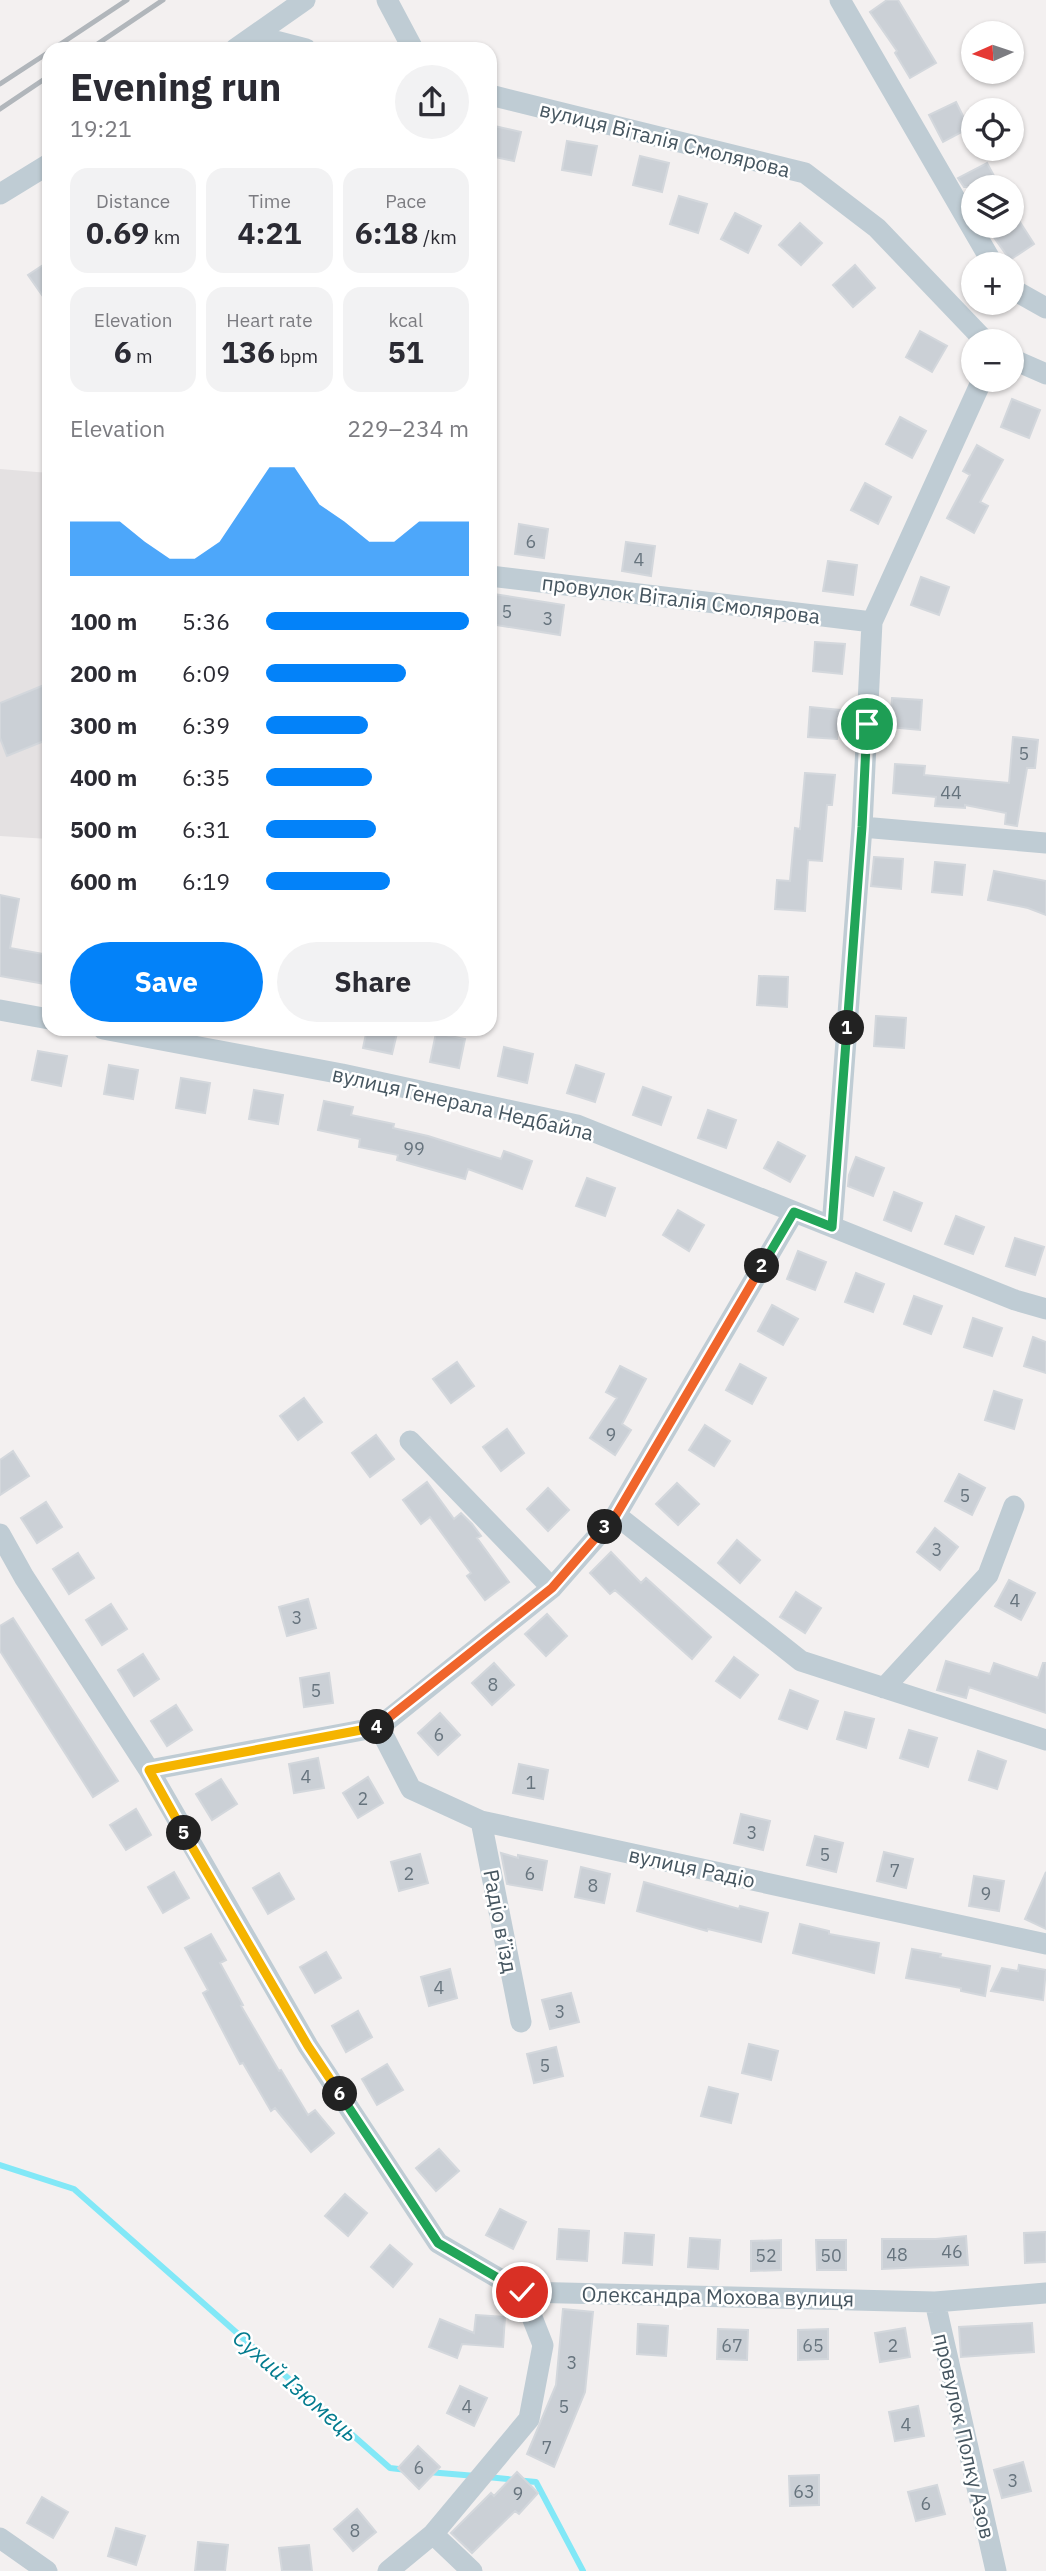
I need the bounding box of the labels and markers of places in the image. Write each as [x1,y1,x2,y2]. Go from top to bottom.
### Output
pin [837,694,897,754]
pin: 1 [830,1010,864,1046]
pin: 2 [744,1248,780,1284]
pin: 3 [588,1510,622,1544]
pin: 4 [360,1710,394,1744]
pin: 5 [166,1815,202,1850]
pin: 6 [322,2076,358,2112]
pin [492,2262,552,2322]

